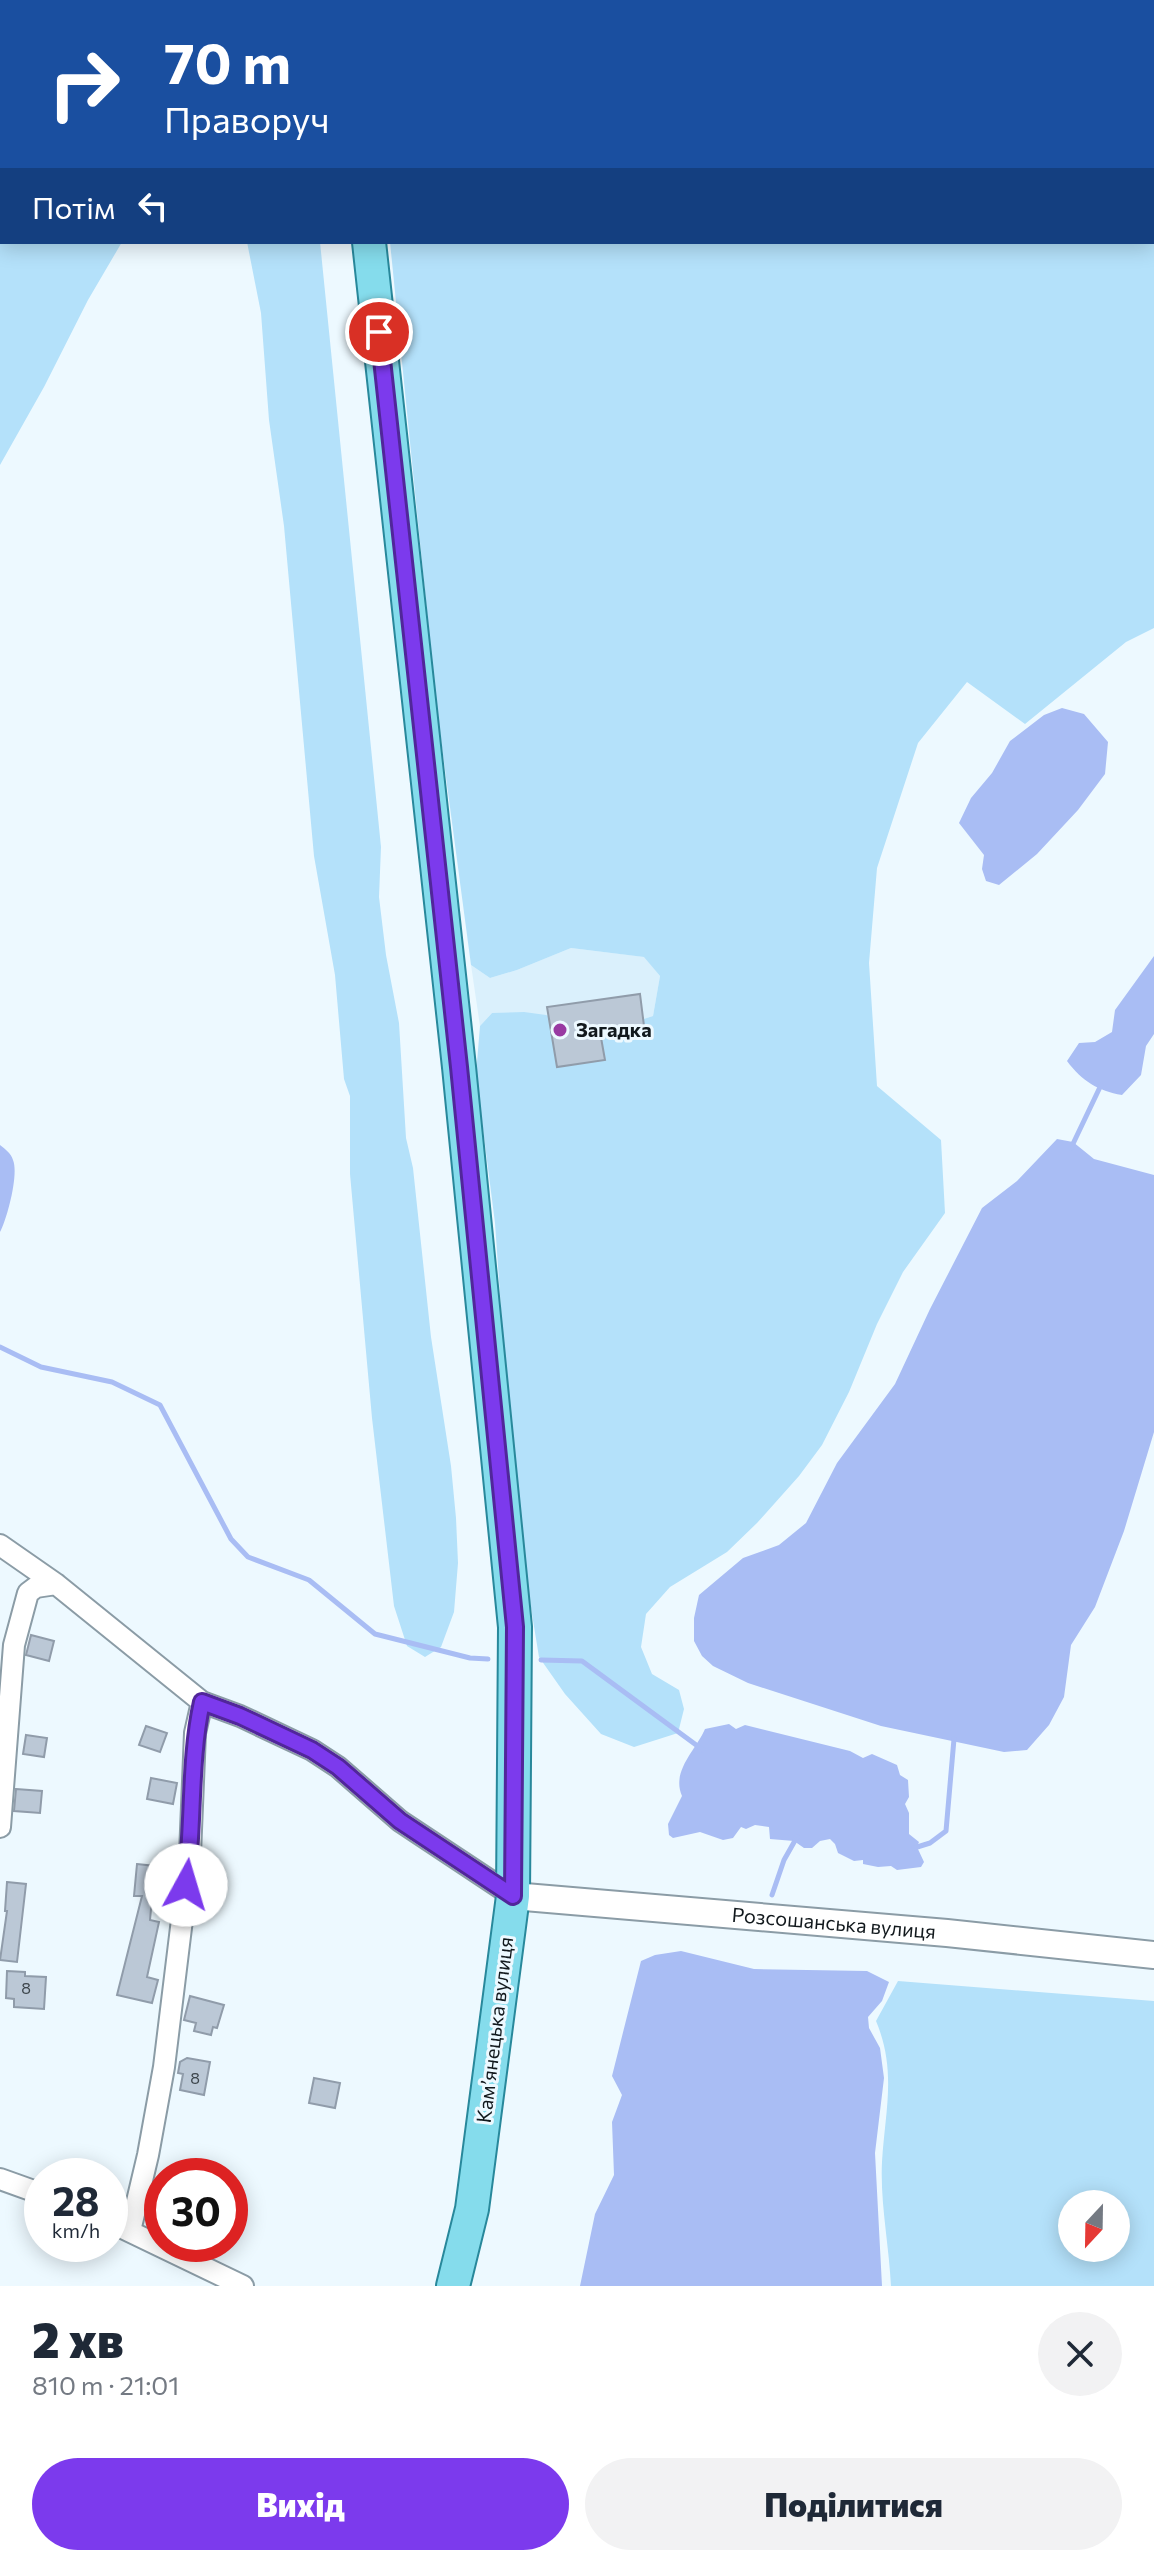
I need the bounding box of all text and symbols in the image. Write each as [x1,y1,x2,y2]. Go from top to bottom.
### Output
text: 70 m [164,27,291,96]
icon: right [32,32,136,136]
text: Праворуч [164,96,330,140]
icon: left [131,184,175,228]
text: Потім [32,188,115,225]
pin [345,298,413,366]
icon: arrive [357,310,401,354]
place label: Загадка [576,1017,652,1041]
marker: Загадка [551,1021,569,1039]
position arrow [144,1843,228,1927]
street label: Розсошанська вулиця [731,1902,937,1943]
street label: Камʼянецька вулиця [471,1935,517,2124]
house number: 8 [21,1978,31,1997]
house number: 8 [190,2068,200,2087]
speed limit sign: 30 [144,2158,248,2262]
text: 28 [52,2175,100,2224]
north arrow [1058,2190,1130,2262]
map controls [1058,2190,1130,2262]
text: km/h [52,2218,100,2242]
text: 2 хв [32,2309,124,2368]
button: close [1038,2312,1122,2396]
text: 810 m · 21:01 [32,2369,179,2400]
button: Вихід [32,2458,569,2550]
button: Поділитися [585,2458,1122,2550]

